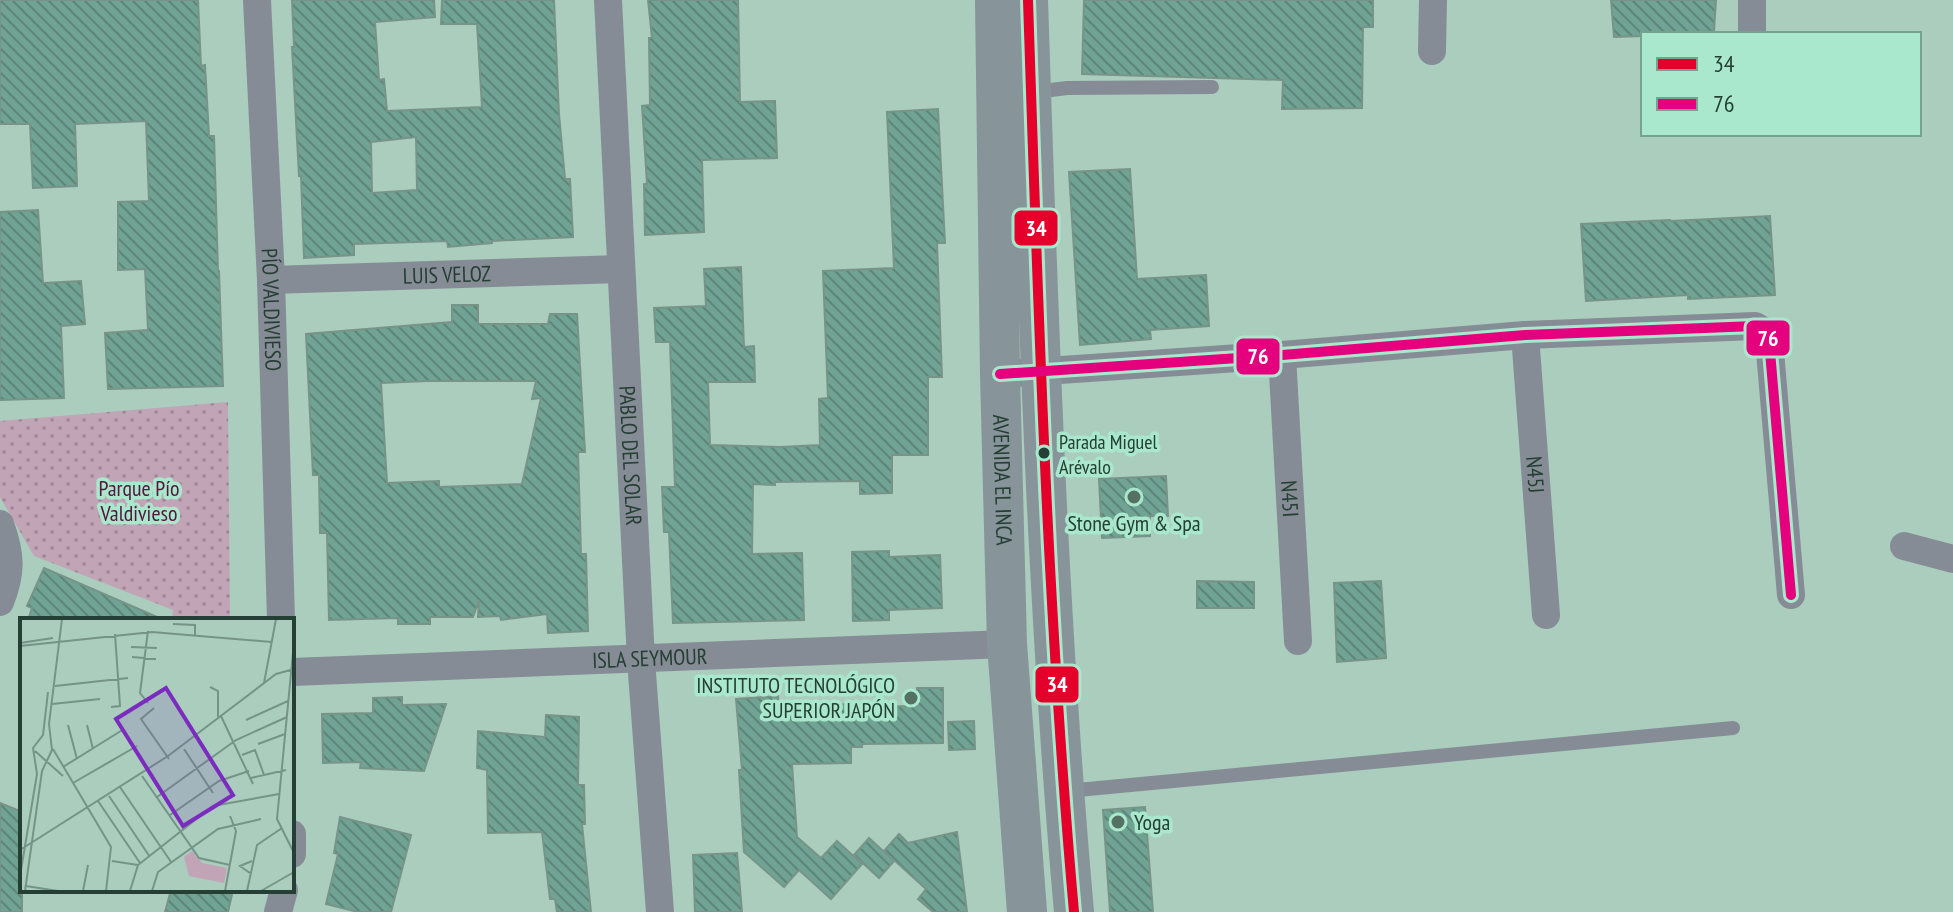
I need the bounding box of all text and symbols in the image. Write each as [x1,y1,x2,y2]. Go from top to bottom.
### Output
legend [1641,32,1921,136]
text: 34 [1713,48,1735,79]
text: 76 [1713,88,1735,119]
line badge: 34 [1013,209,1059,247]
text: 34 [1025,214,1047,242]
street label: PÍO VALDIVIESO [255,247,288,372]
street label: LUIS VELOZ [402,259,492,290]
line badge: 76 [1745,319,1791,357]
text: 76 [1757,324,1779,352]
line badge: 76 [1235,337,1281,376]
text: 76 [1247,342,1269,370]
street label: PABLO DEL SOLAR [613,385,648,526]
street label: AVENIDA EL INCA [987,414,1018,546]
place label: Parada Miguel Arévalo [1059,429,1158,480]
marker: Parada Miguel Arévalo [1036,445,1052,461]
street label: N45J [1520,455,1551,494]
park label: Parque Pío Valdivieso [98,474,180,527]
street label: N45I [1275,480,1305,518]
marker: Stone Gym & Spa [1125,488,1143,506]
place label: Stone Gym & Spa [1067,509,1201,537]
inset map [20,618,294,892]
street label: ISLA SEYMOUR [592,642,708,674]
line badge: 34 [1034,665,1080,704]
text: 34 [1046,670,1068,698]
place label: INSTITUTO TECNOLÓGICO SUPERIOR JAPÓN [696,671,895,724]
marker: INSTITUTO TECNOLÓGICO SUPERIOR JAPÓN [902,689,920,707]
place label: Yoga [1134,808,1170,836]
marker: Yoga [1109,813,1127,831]

